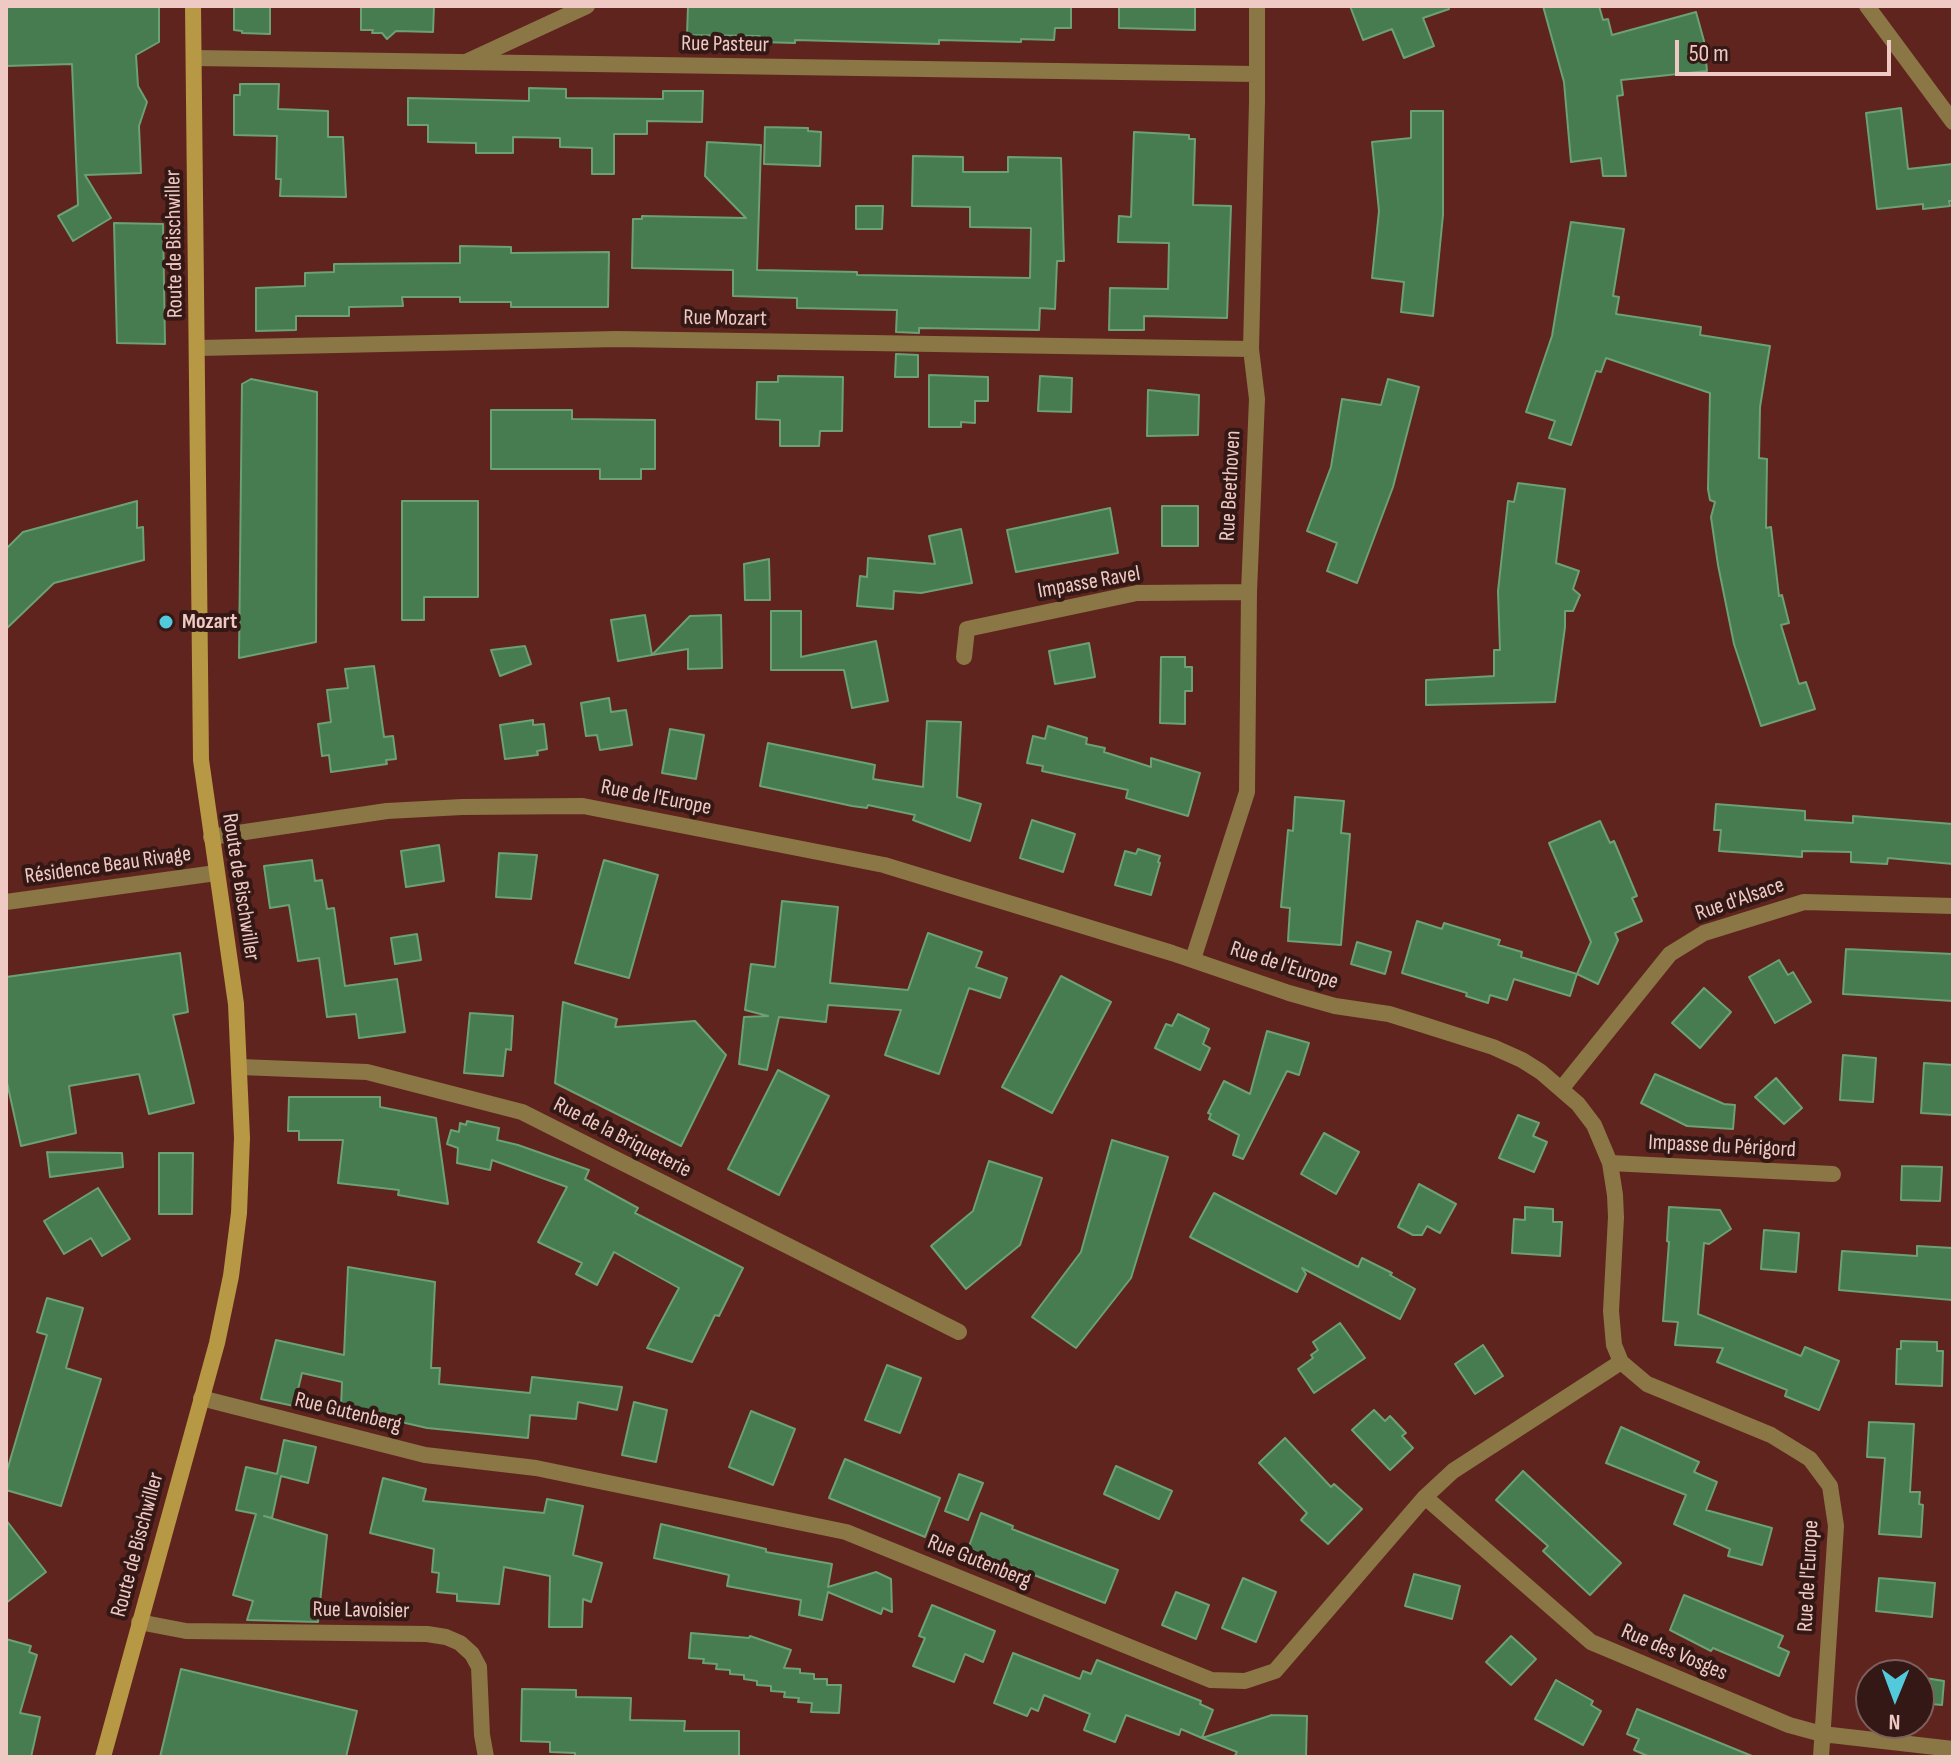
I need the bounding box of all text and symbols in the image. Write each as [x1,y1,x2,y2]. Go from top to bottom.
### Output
scale bar [1679,24,1895,74]
street label: Rue Pasteur [681,31,769,59]
text: 50 m [1689,39,1729,68]
street label: Route de Bischwiller [161,170,189,318]
street label: Rue Mozart [683,305,767,333]
street label: Rue Beethoven [1215,430,1247,542]
street label: Impasse Ravel [1036,561,1142,605]
place label: Mozart [182,609,237,635]
marker: Mozart [157,613,175,631]
street label: Rue de l'Europe [598,774,714,822]
street label: Route de Bischwiller [215,812,265,962]
street label: Résidence Beau Rivage [23,841,193,891]
street label: Rue d'Alsace [1692,873,1788,927]
street label: Rue de l'Europe [1227,936,1341,996]
street label: Rue de la Briqueterie [549,1092,695,1184]
street label: Impasse du Périgord [1648,1130,1796,1164]
street label: Rue Gutenberg [292,1387,404,1439]
street label: Route de Bischwiller [106,1470,170,1620]
street label: Rue de l'Europe [1793,1519,1825,1633]
street label: Rue Gutenberg [923,1529,1035,1595]
street label: Rue Lavoisier [312,1597,410,1625]
street label: Rue des Vosges [1617,1619,1731,1687]
north arrow [1855,1659,1935,1739]
text: N [1888,1708,1901,1735]

